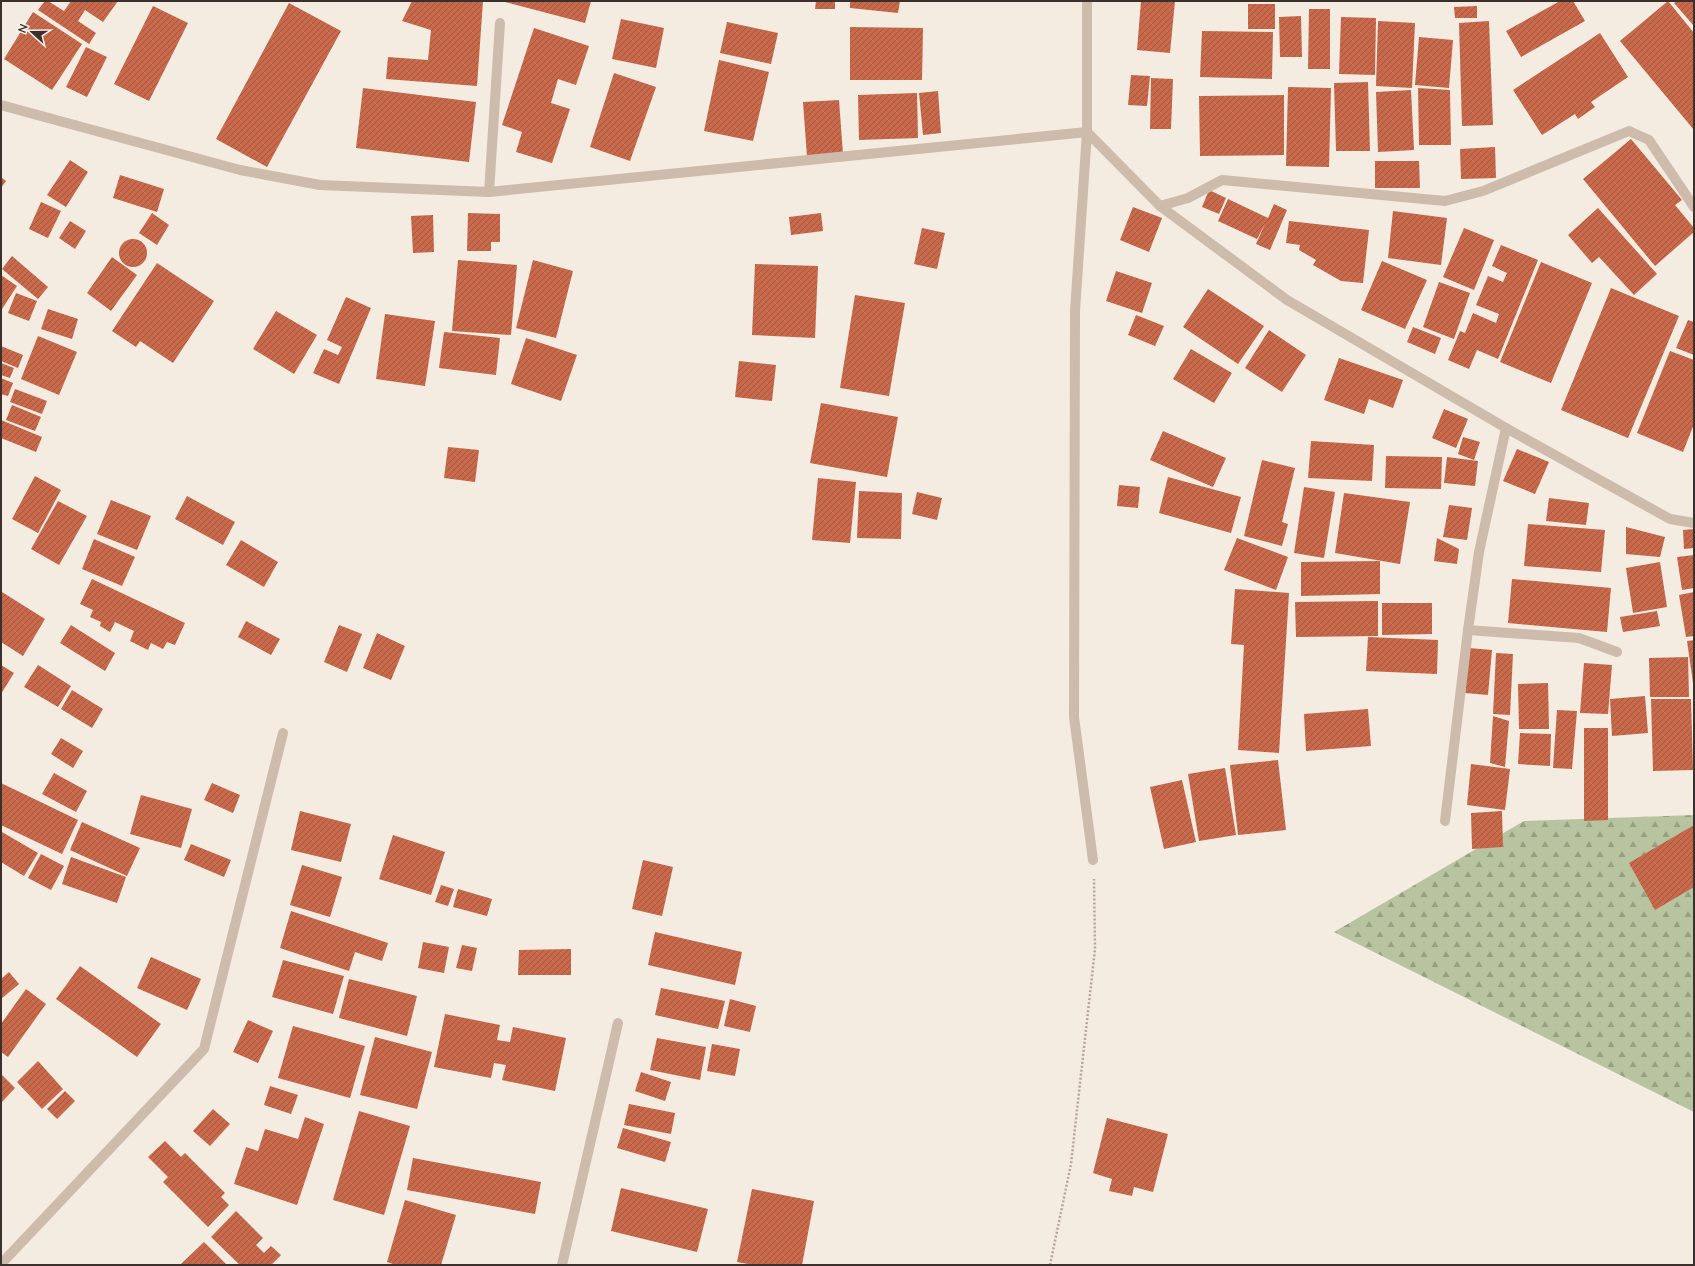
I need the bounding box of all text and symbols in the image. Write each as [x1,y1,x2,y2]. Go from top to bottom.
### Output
north arrow [12,12,52,52]
text: N [15,22,30,35]

